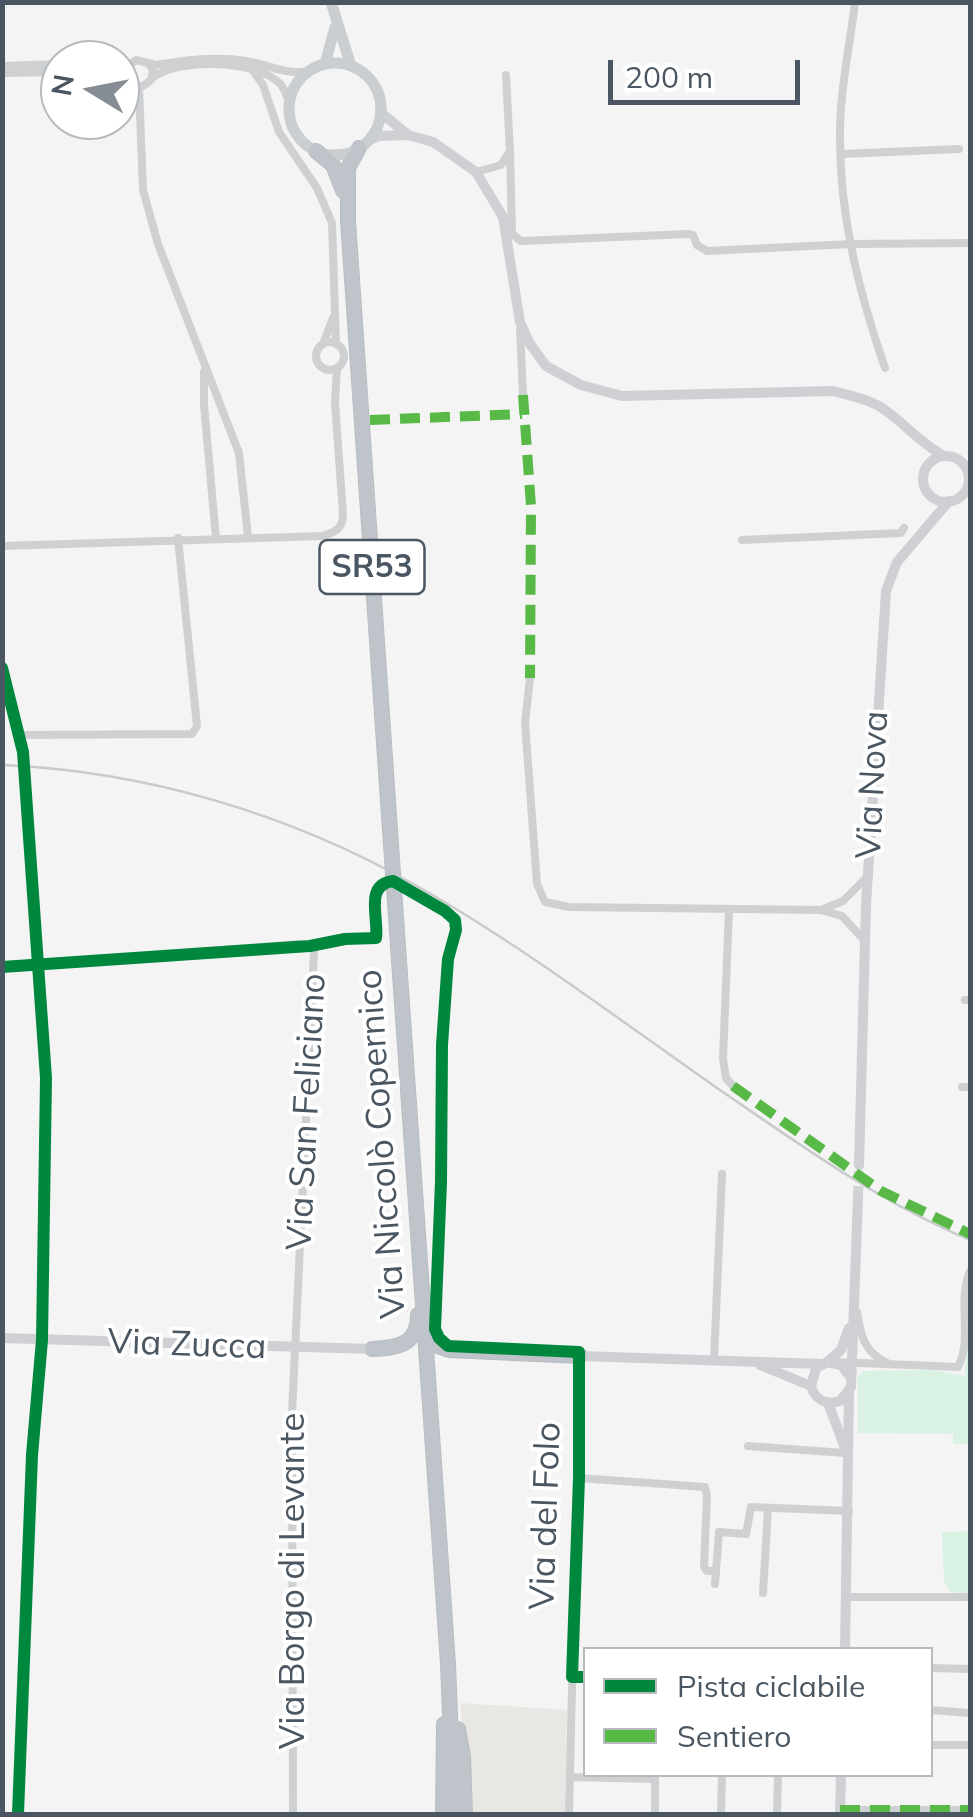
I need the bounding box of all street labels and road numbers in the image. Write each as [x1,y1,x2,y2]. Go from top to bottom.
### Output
road number: SR53 [320,540,424,594]
street label: Via Nova [848,710,898,860]
street label: Via Niccolò Copernico [349,968,415,1320]
street label: Via San Feliciano [279,972,335,1252]
street label: Via Zucca [107,1321,267,1369]
street label: Via Borgo di Levante [272,1413,314,1749]
street label: Via del Folo [522,1421,570,1611]

